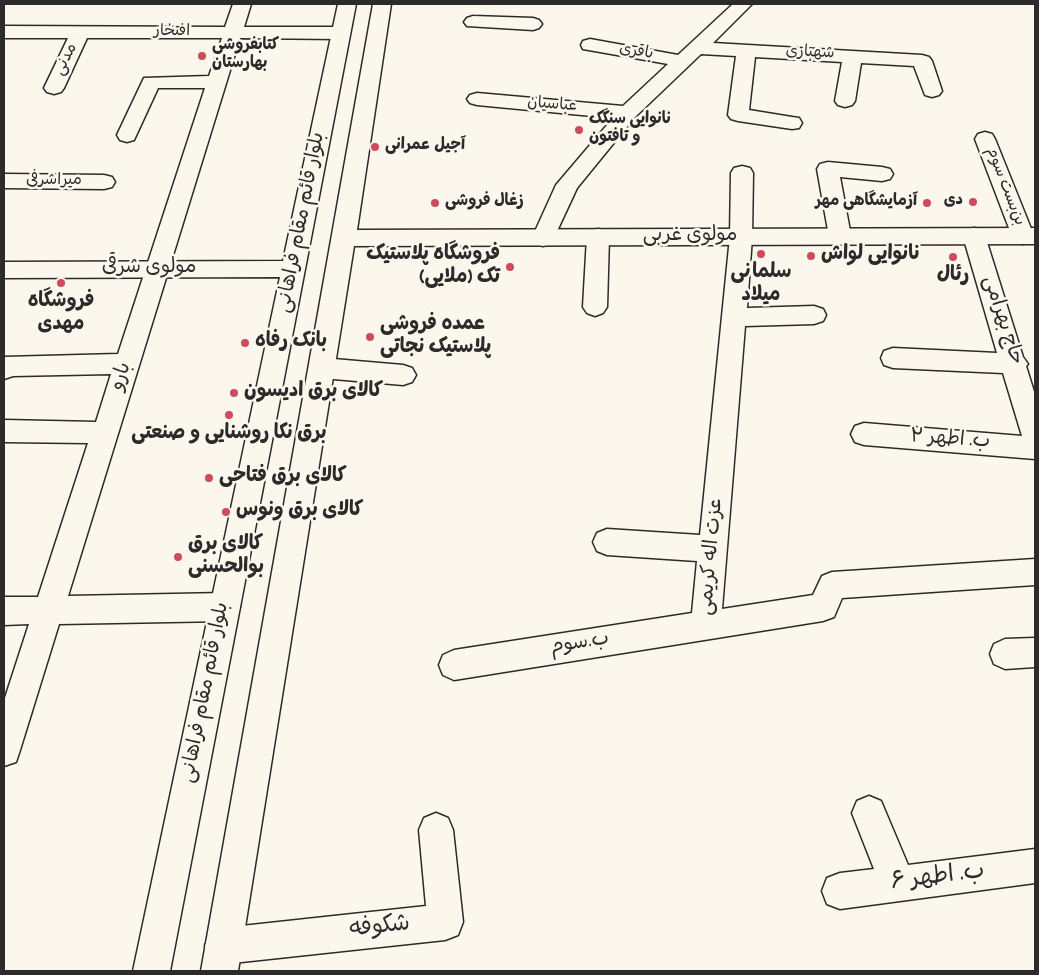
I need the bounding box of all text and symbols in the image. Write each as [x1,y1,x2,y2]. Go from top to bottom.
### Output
street label: افتخار [154,23,190,43]
place label: کتابفروشی بهارستان [212,37,279,75]
street label: مدنی [51,41,83,79]
street label: باقری [617,41,655,65]
street label: شهبازی [785,43,835,65]
marker: کتابفروشی بهارستان [196,50,208,62]
street label: عباسیان [526,94,578,118]
place label: نانوایی سنگک و تافتون [589,111,672,149]
marker: نانوایی سنگک و تافتون [573,124,585,136]
street label: بلوار قائم مقام فراهانی [274,131,332,315]
place label: آجیل عمرانی [385,137,465,157]
marker: آجیل عمرانی [369,141,381,153]
street label: بن‌بست سوم [980,145,1028,229]
street label: میراشرفی [26,172,82,192]
place label: دی [944,192,963,212]
place label: زغال فروشی [445,193,524,213]
place label: آزمایشگاهی مهر [816,193,917,213]
marker: دی [967,196,979,208]
marker: زغال فروشی [429,197,441,209]
marker: آزمایشگاهی مهر [921,197,933,209]
street label: مولوی غربی [643,225,737,249]
place label: فروشگاه پلاستیک تک (ملایی) [366,244,500,291]
place label: نانوایی لواش [821,244,921,268]
marker: سلمانی میلاد [755,248,767,260]
marker: نانوایی لواش [805,250,817,262]
marker: رئال [947,251,959,263]
street label: مولوی شرقی [102,257,196,281]
marker: فروشگاه پلاستیک تک (ملایی) [504,261,516,273]
place label: سلمانی میلاد [731,262,791,309]
place label: رئال [937,265,969,289]
street label: حاج بهرامی [975,273,1027,369]
marker: فروشگاه مهدی [55,277,67,289]
place label: فروشگاه مهدی [28,291,94,338]
place label: عمده فروشی پلاستیک نجاتی [380,314,491,361]
place label: بانک رفاه [255,331,327,355]
marker: عمده فروشی پلاستیک نجاتی [364,331,376,343]
marker: بانک رفاه [239,337,251,349]
street label: بارو [107,360,139,394]
place label: کالای برق ادیسون [244,381,383,405]
marker: کالای برق ادیسون [228,387,240,399]
marker: برق نکا روشنایی و صنعتی [223,409,235,421]
place label: برق نکا روشنایی و صنعتی [131,423,327,447]
street label: ب. اطهر ۲ [909,426,991,456]
place label: کالای برق فتاحی [219,466,347,490]
marker: کالای برق فتاحی [203,472,215,484]
street label: عزت اله کریمی [696,498,730,616]
place label: کالای برق ونوس [236,500,363,524]
marker: کالای برق ونوس [220,506,232,518]
place label: کالای برق بوالحسنی [188,534,264,581]
marker: کالای برق بوالحسنی [172,551,184,563]
street label: بلوار قائم مقام فراهانی [178,601,236,785]
street label: ب.سوم [549,629,611,661]
street label: ب. اطهر ۶ [889,859,987,899]
street label: شکوفه [348,911,412,947]

